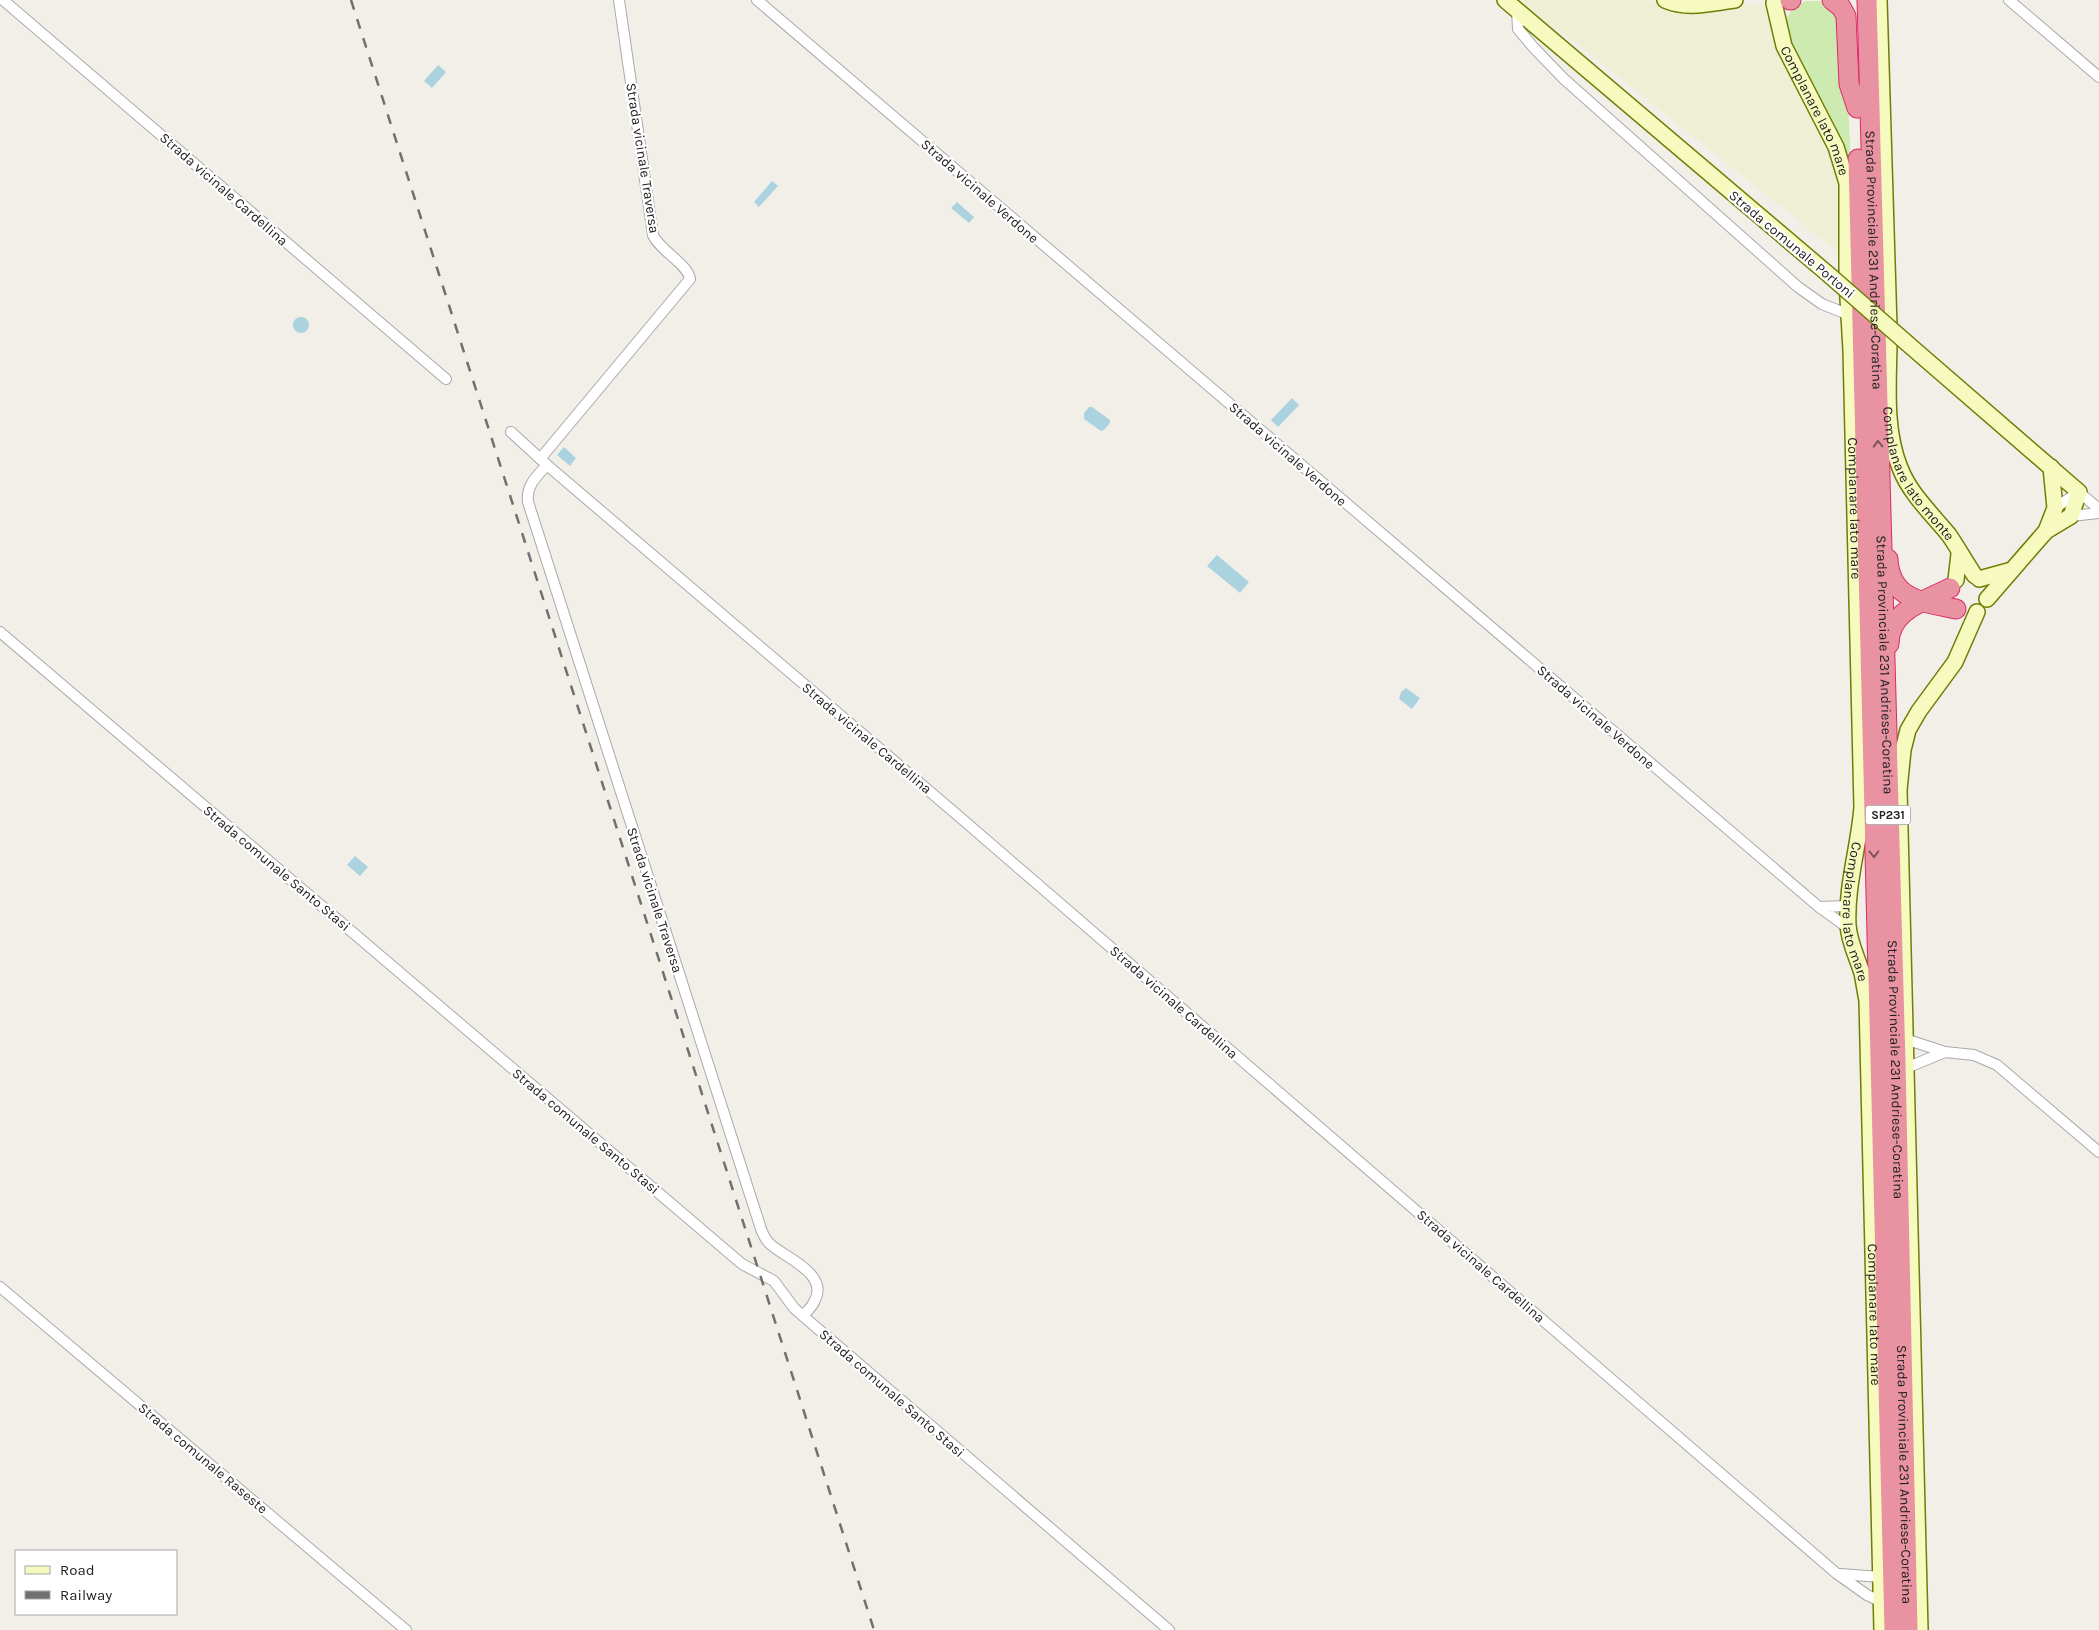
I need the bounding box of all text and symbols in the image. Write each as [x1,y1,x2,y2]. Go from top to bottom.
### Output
street label: Complanare lato mare [1776,43,1852,178]
street label: Strada vicinale Traversa [622,82,663,235]
street label: Strada vicinale Cardellina [156,129,291,250]
street label: Strada Provinciale 231 Andriese-Coratina [1862,130,1886,390]
street label: Strada vicinale Verdone [917,136,1042,247]
street label: Strada comunale Portoni [1725,187,1858,302]
street label: Strada vicinale Verdone [1225,399,1350,510]
street label: Complanare lato monte [1879,406,1958,544]
street label: Complanare lato mare [1844,437,1865,580]
one-way arrow [1873,440,1884,448]
street label: Strada Provinciale 231 Andriese-Coratina [1873,535,1897,795]
street label: Strada vicinale Verdone [1533,662,1658,773]
street label: Strada vicinale Cardellina [798,679,935,798]
street label: Strada comunale Santo Stasi [200,802,354,935]
road number: SP231 [1866,806,1910,824]
street label: Strada vicinale Traversa [623,825,686,975]
street label: Complanare lato mare [1839,841,1871,983]
one-way arrow [1869,850,1879,858]
street label: Strada Provinciale 231 Andriese-Coratina [1884,940,1907,1199]
street label: Strada vicinale Cardellina [1106,942,1241,1063]
street label: Strada comunale Santo Stasi [509,1065,663,1198]
street label: Strada vicinale Cardellina [1413,1206,1548,1327]
street label: Complanare lato mare [1864,1244,1884,1386]
street label: Strada comunale Santo Stasi [816,1326,968,1461]
street label: Strada Provinciale 231 Andriese-Coratina [1893,1345,1915,1604]
street label: Strada comunale Raseste [135,1399,271,1517]
legend [15,1550,178,1615]
text: Road [60,1561,95,1579]
text: Railway [60,1586,112,1604]

